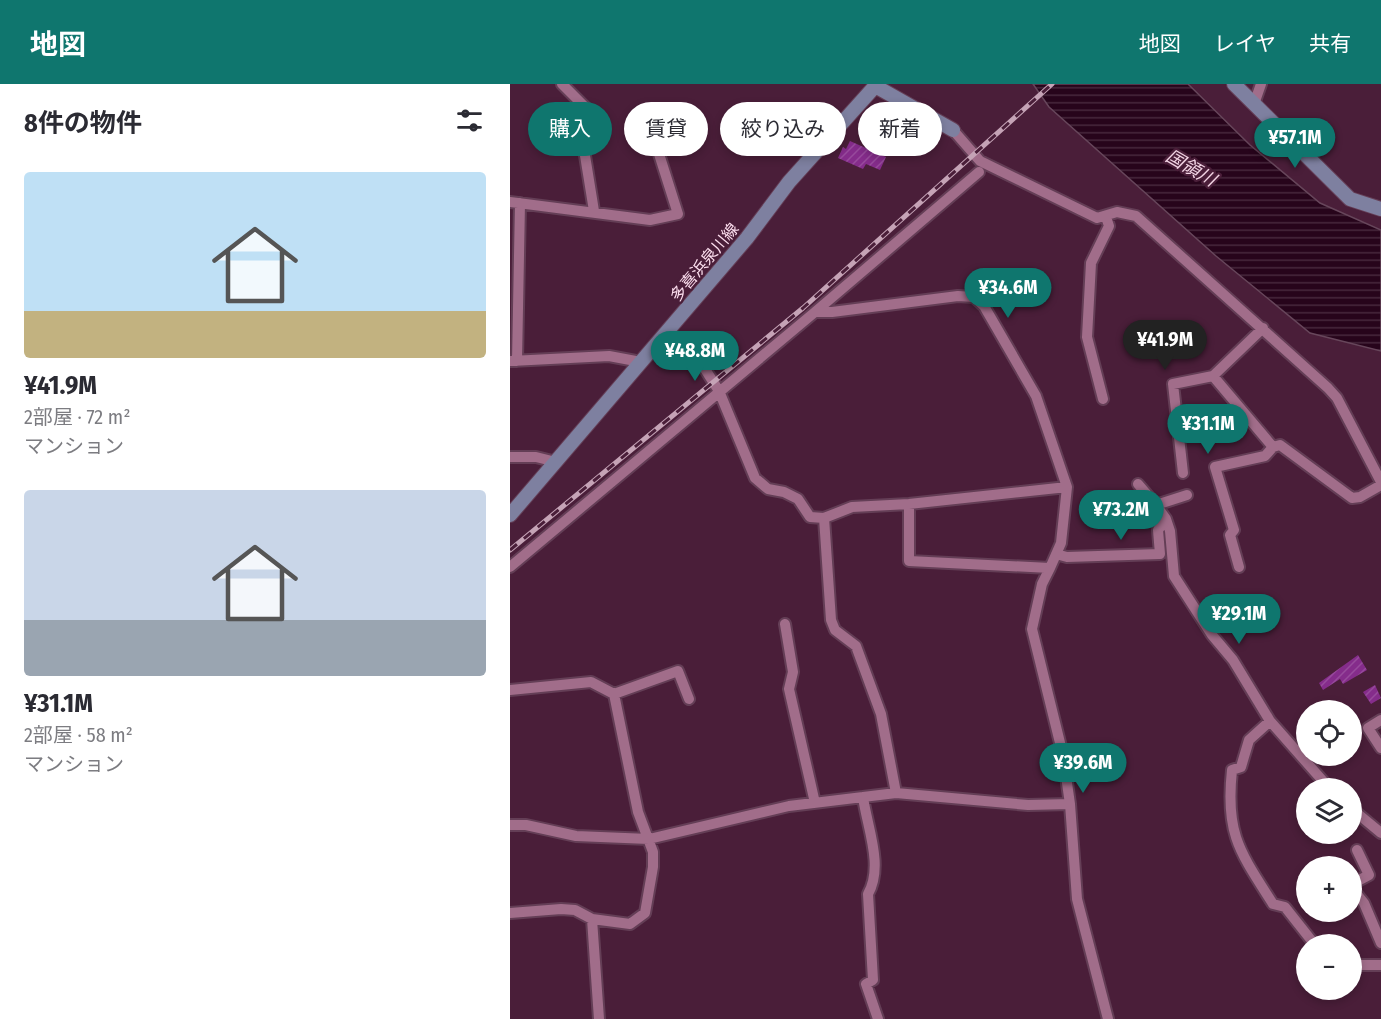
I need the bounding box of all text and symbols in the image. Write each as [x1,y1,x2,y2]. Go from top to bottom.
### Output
text: 地図 [30,28,86,61]
text: 地図 [1139,31,1181,57]
text: レイヤ [1214,31,1276,57]
text: 共有 [1309,31,1351,57]
chip: 購入 [528,102,612,156]
chip: 賃貸 [624,102,708,156]
chip: 絞り込み [720,102,846,156]
chip: 新着 [858,102,942,156]
icon: filters [453,104,486,137]
text: 8件の物件 [24,108,142,139]
pin: ¥57.1M [1246,118,1344,169]
text: ¥57.1M [1268,125,1322,149]
water label: 国領川 [1162,145,1222,192]
icon: home [201,211,309,319]
street label: 多喜浜泉川線 [666,219,743,305]
pin: ¥34.6M [959,268,1057,319]
text: ¥34.6M [978,275,1038,299]
pin: ¥41.9M [1116,320,1214,371]
text: ¥41.9M [1137,327,1193,351]
pin: ¥48.8M [646,331,744,382]
text: ¥48.8M [665,338,725,362]
text: ¥41.9M [24,370,97,401]
pin: ¥31.1M [1159,404,1257,455]
text: 2部屋 · 72 m² [24,405,130,429]
text: ¥31.1M [1181,411,1235,435]
text: マンション [24,434,124,458]
pin: ¥73.2M [1072,490,1170,541]
text: ¥73.2M [1093,497,1149,521]
icon: home [201,529,309,637]
pin: ¥29.1M [1190,594,1288,645]
text: ¥29.1M [1212,601,1266,625]
text: ¥31.1M [24,688,93,719]
map controls [1296,700,1362,1000]
button: locate [1296,700,1362,766]
text: 2部屋 · 58 m² [24,723,133,747]
pin: ¥39.6M [1034,743,1132,794]
text: ¥39.6M [1054,750,1113,774]
text: マンション [24,752,124,776]
button: layers [1296,778,1362,844]
button: + [1296,856,1362,922]
button: − [1296,934,1362,1000]

